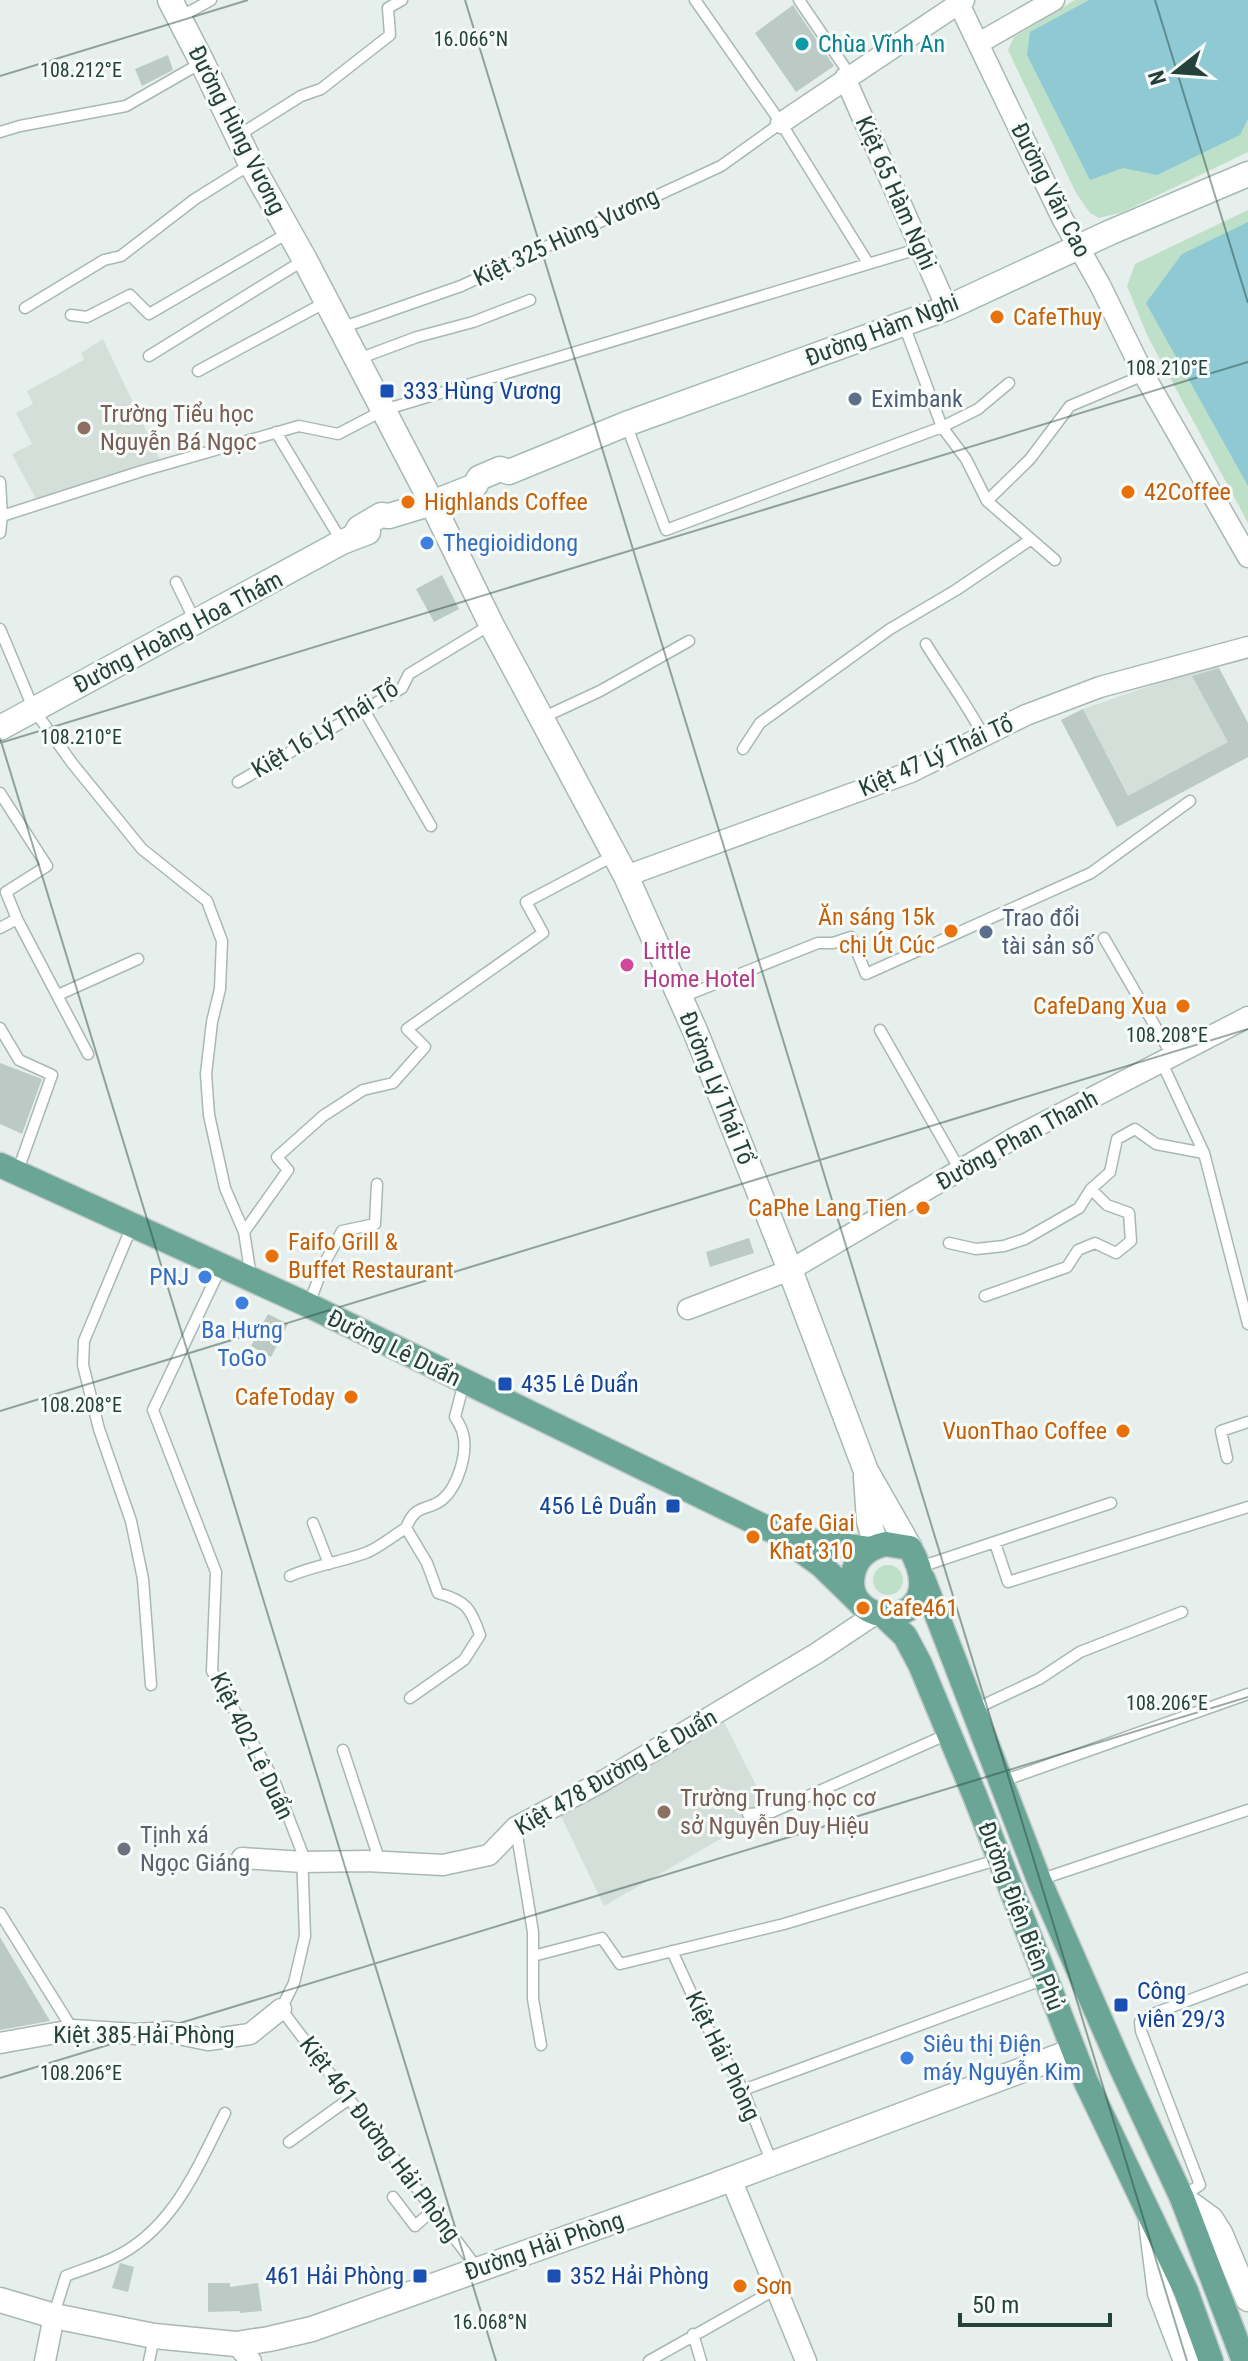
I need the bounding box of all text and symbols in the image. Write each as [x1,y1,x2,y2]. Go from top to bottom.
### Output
text: 16.066°N [434,27,508,51]
place label: Chùa Vĩnh An [818,30,945,58]
north arrow [1136,32,1216,112]
marker: Chùa Vĩnh An [793,35,811,53]
street label: Đường Hùng Vương [182,41,292,219]
text: 108.212°E [40,58,122,82]
text: N [1143,68,1171,88]
street label: Kiệt 65 Hàm Nghi [850,112,942,274]
street label: Đường Văn Cao [1005,118,1097,262]
street label: Kiệt 325 Hùng Vương [469,182,663,292]
street label: Đường Hàm Nghi [801,288,963,372]
place label: CafeThuy [1013,303,1102,331]
marker: CafeThuy [988,308,1006,326]
text: 108.210°E [1126,356,1208,380]
place label: 333 Hùng Vương [403,377,561,405]
marker: 333 Hùng Vương [378,382,396,400]
place label: Eximbank [871,385,963,413]
marker: Eximbank [846,390,864,408]
place label: Trường Tiểu học Nguyễn Bá Ngọc [100,400,256,456]
marker: Trường Tiểu học Nguyễn Bá Ngọc [75,419,93,437]
place label: 42Coffee [1144,478,1231,506]
marker: 42Coffee [1119,483,1137,501]
place label: Highlands Coffee [424,488,588,516]
marker: Highlands Coffee [399,493,417,511]
place label: Thegioididong [443,529,578,557]
marker: Thegioididong [418,534,436,552]
street label: Đường Hoàng Hoa Thám [69,565,287,699]
street label: Kiệt 16 Lý Thái Tổ [247,674,403,784]
street label: Kiệt 47 Lý Thái Tổ [854,709,1018,803]
text: 108.210°E [40,725,122,749]
place label: Ăn sáng 15k chị Út Cúc [818,903,935,959]
place label: Trao đổi tài sản số [1002,904,1095,960]
marker: Ăn sáng 15k chị Út Cúc [942,922,960,940]
marker: Trao đổi tài sản số [977,923,995,941]
place label: Little Home Hotel [643,937,756,993]
marker: Little Home Hotel [618,956,636,974]
place label: CafeDang Xua [1033,992,1167,1020]
marker: CafeDang Xua [1174,997,1192,1015]
street label: Đường Lý Thái Tổ [674,1007,760,1169]
text: 108.208°E [1126,1023,1208,1047]
street label: Đường Phan Thanh [931,1084,1103,1196]
place label: CaPhe Lang Tien [748,1194,907,1222]
marker: CaPhe Lang Tien [914,1199,932,1217]
place label: Faifo Grill & Buffet Restaurant [288,1228,454,1284]
marker: Faifo Grill & Buffet Restaurant [263,1247,281,1265]
place label: PNJ [149,1263,189,1291]
marker: PNJ [196,1268,214,1286]
marker: Ba Hưng ToGo [233,1294,251,1312]
street label: Đường Lê Duẩn [323,1304,465,1392]
place label: Ba Hưng ToGo [201,1316,283,1372]
place label: 435 Lê Duẩn [521,1370,639,1398]
marker: 435 Lê Duẩn [496,1375,514,1393]
place label: CafeToday [235,1383,335,1411]
marker: CafeToday [342,1388,360,1406]
text: 108.208°E [40,1393,122,1417]
place label: VuonThao Coffee [942,1417,1107,1445]
marker: VuonThao Coffee [1114,1422,1132,1440]
place label: 456 Lê Duẩn [539,1492,657,1520]
marker: 456 Lê Duẩn [664,1497,682,1515]
place label: Cafe Giai Khat 310 [769,1509,855,1565]
marker: Cafe Giai Khat 310 [744,1528,762,1546]
place label: Cafe461 [879,1594,958,1622]
marker: Cafe461 [854,1599,872,1617]
street label: Kiệt 402 Lê Duẩn [204,1668,300,1824]
text: 108.206°E [1126,1691,1208,1715]
street label: Kiệt 478 Đường Lê Duẩn [510,1703,722,1841]
place label: Trường Trung học cơ sở Nguyễn Duy Hiệu [680,1784,877,1840]
marker: Trường Trung học cơ sở Nguyễn Duy Hiệu [655,1803,673,1821]
street label: Đường Điện Biên Phủ [972,1818,1070,2014]
place label: Tịnh xá Ngọc Giáng [140,1821,250,1877]
marker: Tịnh xá Ngọc Giáng [115,1840,133,1858]
place label: Công viên 29/3 [1137,1977,1226,2033]
street label: Kiệt Hải Phòng [680,1987,766,2125]
marker: Công viên 29/3 [1112,1996,1130,2014]
street label: Kiệt 385 Hải Phòng [53,2021,235,2049]
place label: Siêu thị Điện máy Nguyễn Kim [923,2030,1081,2086]
street label: Kiệt 461 Đường Hải Phòng [294,2031,466,2247]
marker: Siêu thị Điện máy Nguyễn Kim [898,2049,916,2067]
text: 108.206°E [40,2061,122,2085]
street label: Đường Hải Phòng [461,2206,627,2286]
place label: 461 Hải Phòng [265,2262,404,2290]
place label: 352 Hải Phòng [570,2262,709,2290]
marker: 461 Hải Phòng [411,2267,429,2285]
marker: 352 Hải Phòng [545,2267,563,2285]
place label: Sơn [756,2272,792,2300]
marker: Sơn [731,2277,749,2295]
scale bar [960,2277,1110,2327]
text: 50 m [972,2291,1019,2319]
text: 16.068°N [453,2310,527,2334]

